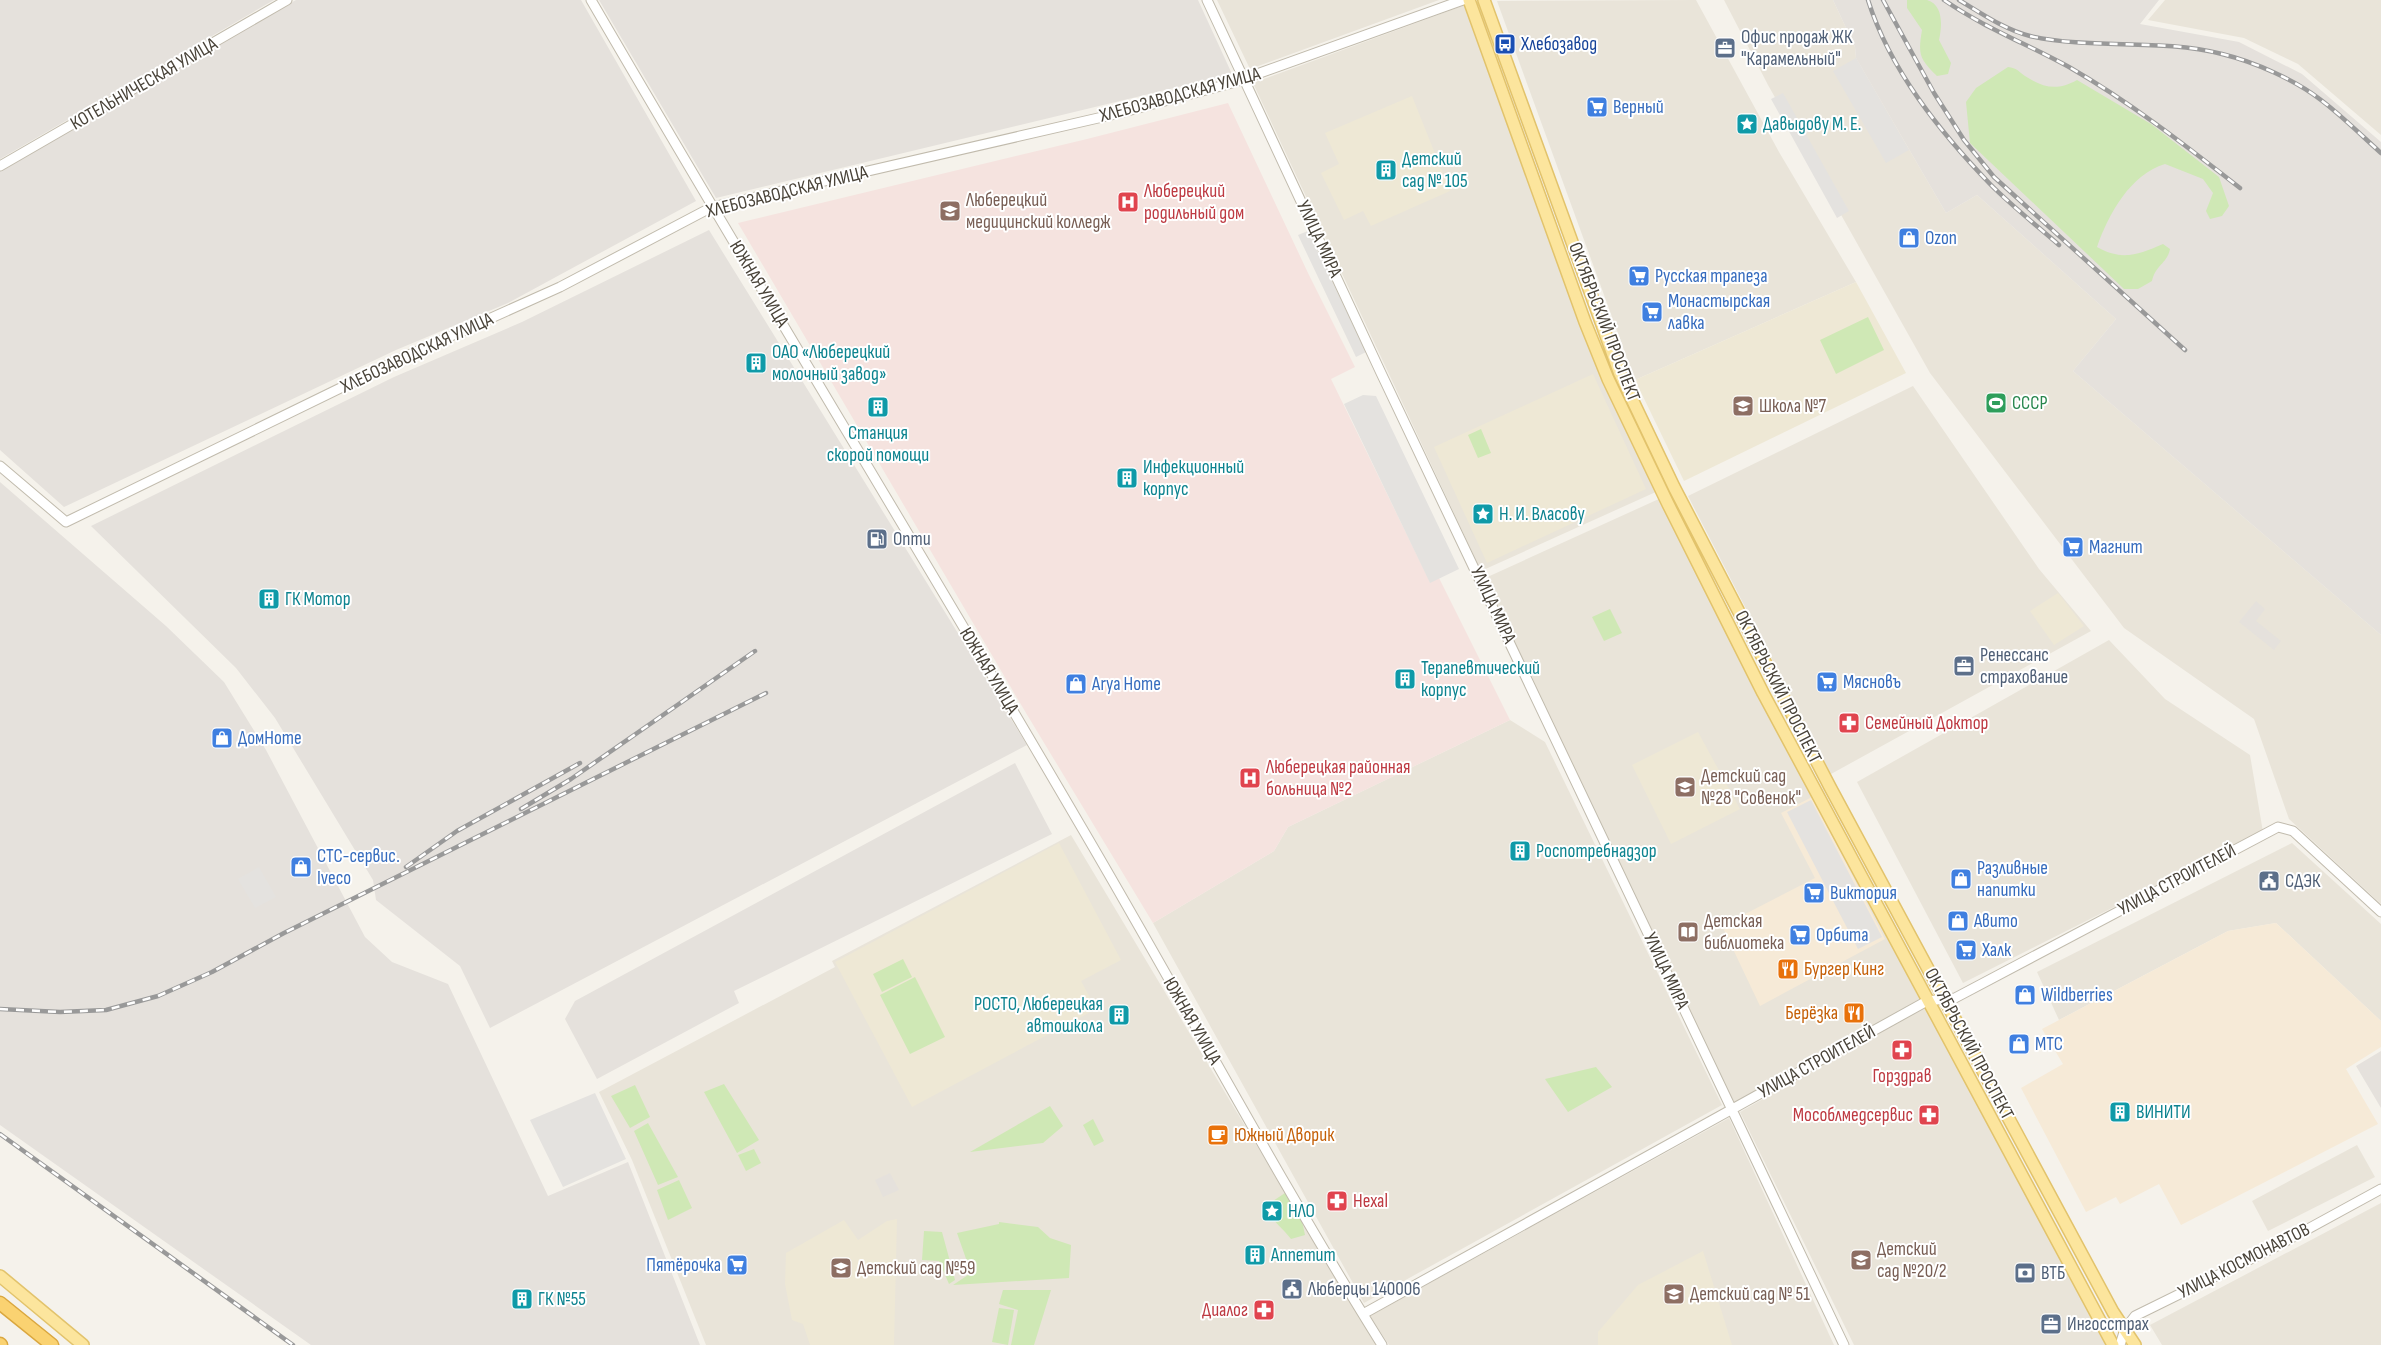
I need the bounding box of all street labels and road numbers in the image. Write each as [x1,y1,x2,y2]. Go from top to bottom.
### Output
street label: КОТЕЛЬНИЧЕСКАЯ УЛИЦА [67,32,222,135]
street label: ХЛЕБОЗАВОДСКАЯ УЛИЦА [1096,62,1264,128]
street label: ХЛЕБОЗАВОДСКАЯ УЛИЦА [703,161,871,223]
street label: УЛИЦА МИРА [1291,197,1347,282]
street label: ЮЖНАЯ УЛИЦА [724,236,794,332]
street label: ОКТЯБРЬСКИЙ ПРОСПЕКТ [1563,239,1645,405]
street label: ХЛЕБОЗАВОДСКАЯ УЛИЦА [336,307,498,399]
street label: УЛИЦА МИРА [1465,563,1521,648]
street label: ОКТЯБРЬСКИЙ ПРОСПЕКТ [1730,607,1827,767]
street label: ЮЖНАЯ УЛИЦА [954,623,1024,719]
street label: УЛИЦА СТРОИТЕЛЕЙ [2114,839,2240,921]
street label: УЛИЦА МИРА [1638,929,1694,1014]
street label: ОКТЯБРЬСКИЙ ПРОСПЕКТ [1919,964,2019,1124]
street label: ЮЖНАЯ УЛИЦА [1158,973,1227,1070]
street label: УЛИЦА СТРОИТЕЛЕЙ [1754,1020,1880,1104]
street label: УЛИЦА КОСМОНАВТОВ [2174,1218,2314,1304]

